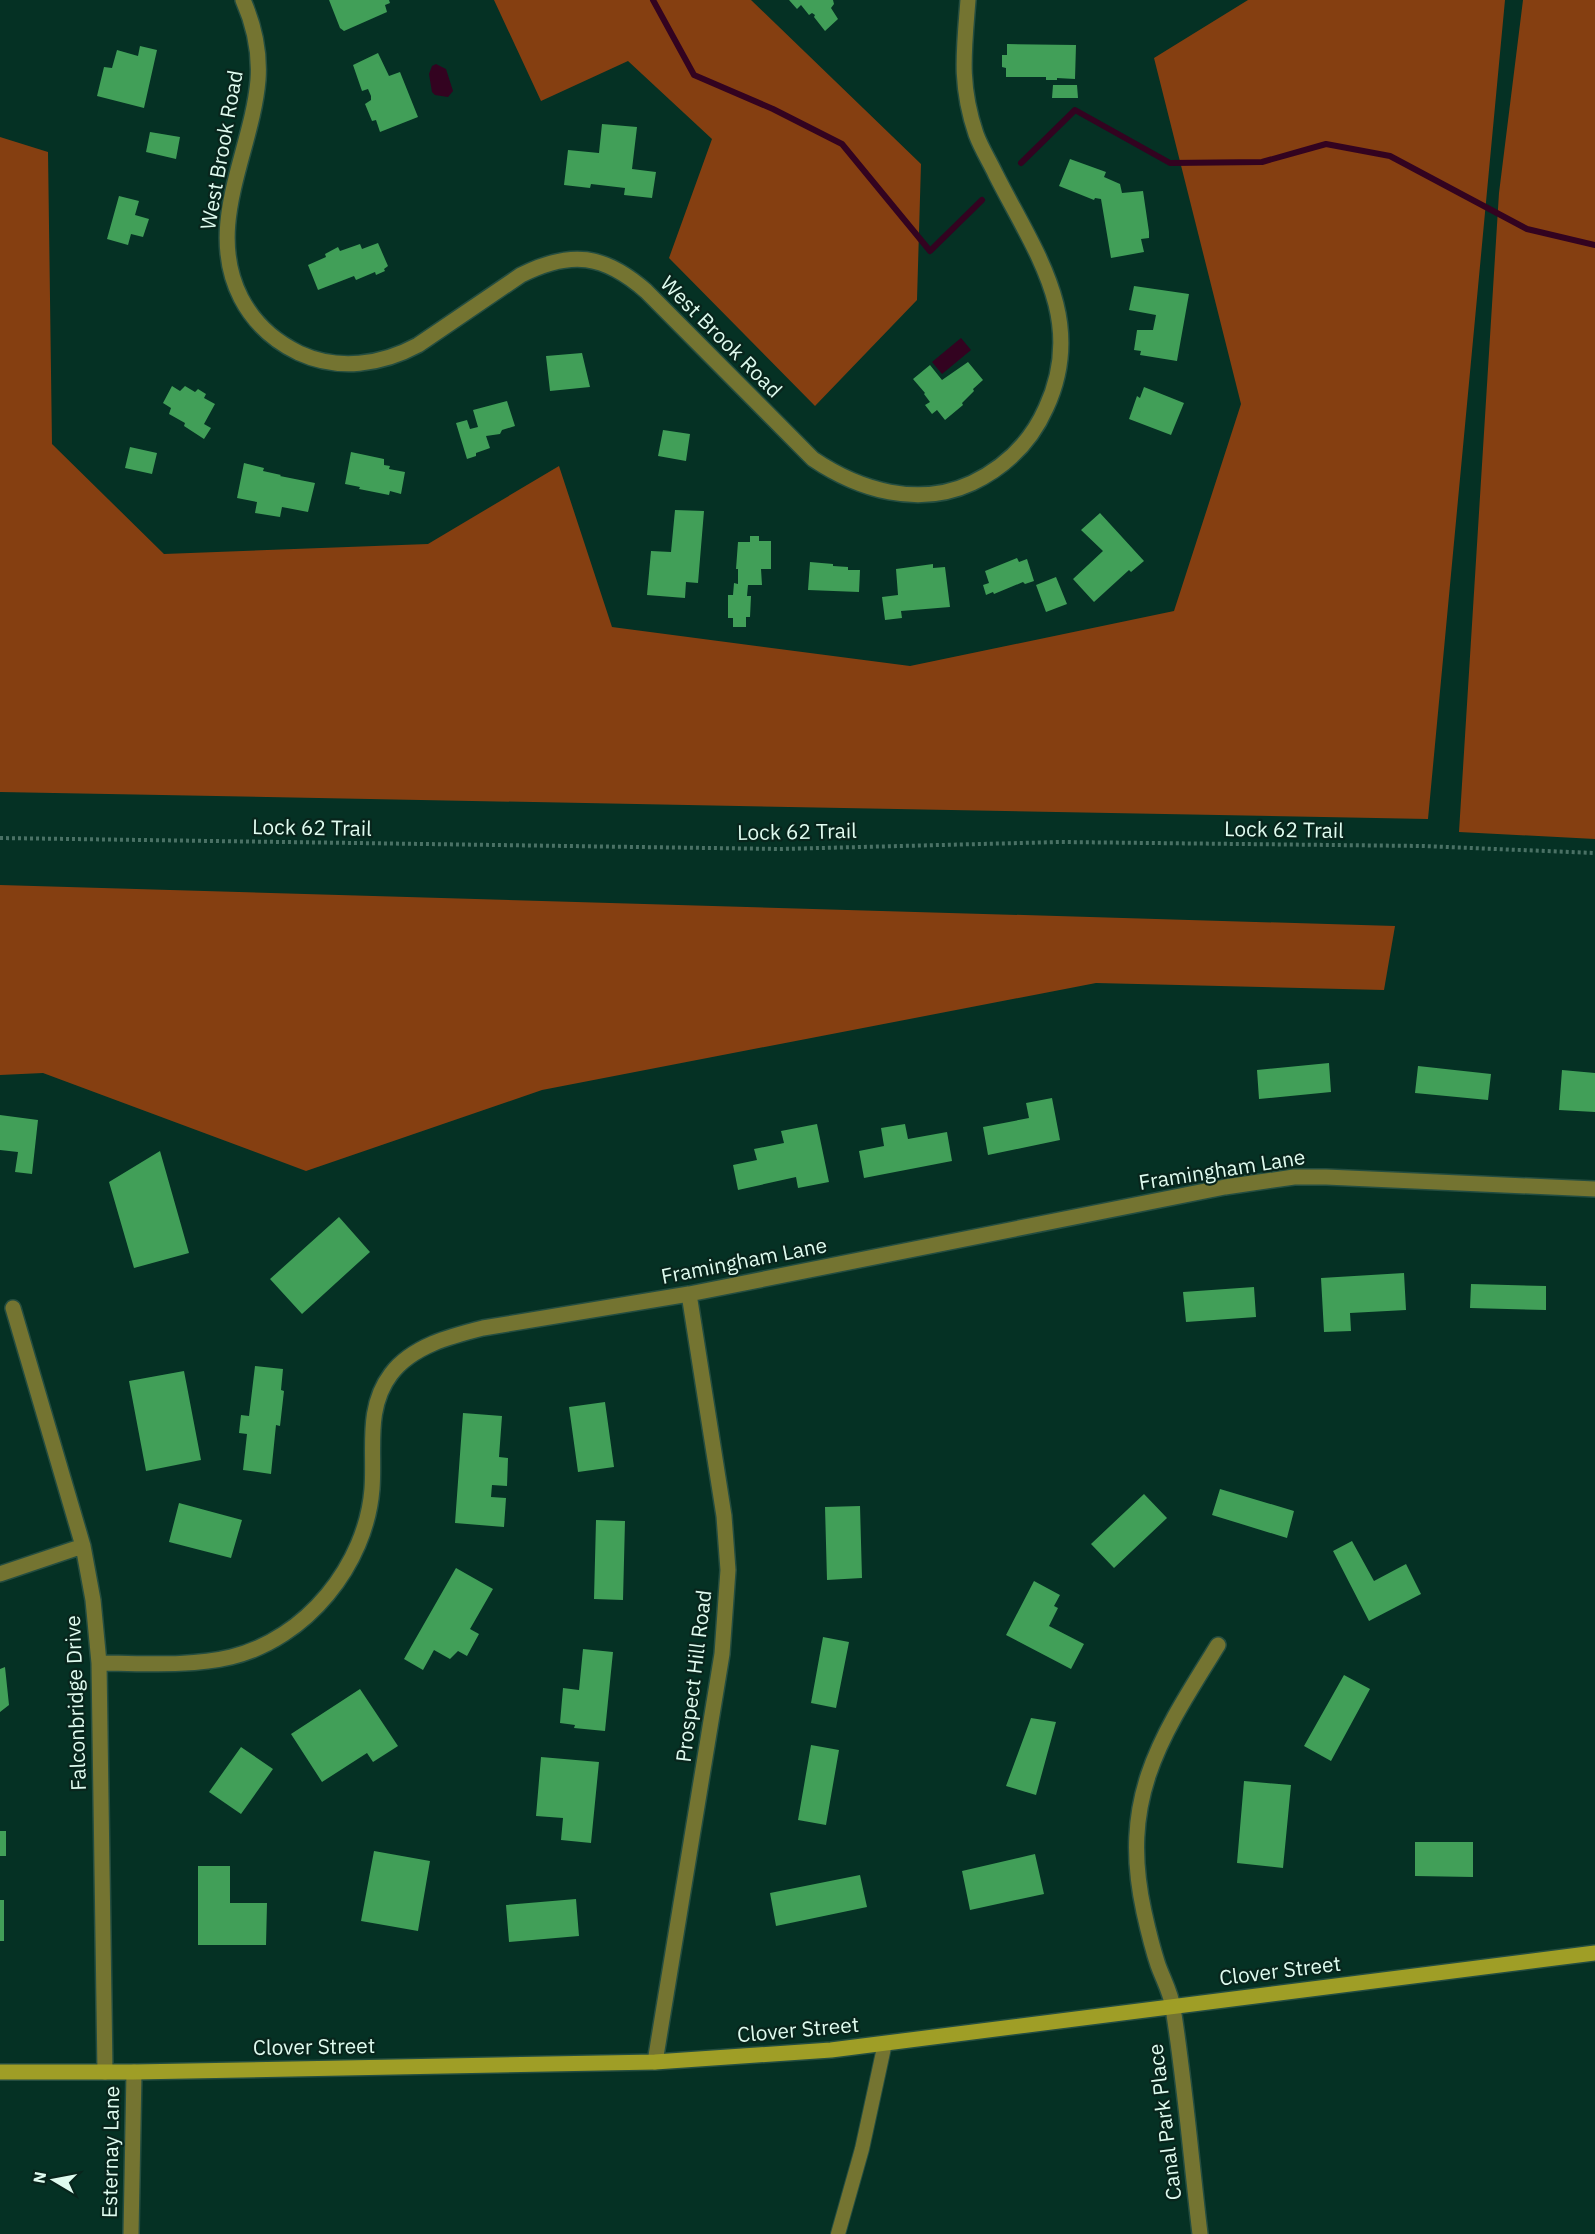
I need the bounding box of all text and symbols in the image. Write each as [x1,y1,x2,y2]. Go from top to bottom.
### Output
street label: West Brook Road [193,68,249,232]
street label: West Brook Road [655,269,789,403]
street label: Lock 62 Trail [252,812,372,842]
street label: Lock 62 Trail [1224,814,1344,844]
street label: Lock 62 Trail [737,816,857,846]
street label: Framingham Lane [1137,1142,1307,1196]
street label: Framingham Lane [659,1230,829,1290]
street label: Prospect Hill Road [669,1588,717,1764]
street label: Falconbridge Drive [58,1615,92,1791]
street label: Clover Street [1217,1949,1342,1991]
street label: Clover Street [736,2010,860,2048]
street label: Clover Street [253,2031,375,2061]
street label: Canal Park Place [1141,2042,1187,2202]
street label: Esternay Lane [95,2085,125,2218]
north arrow [24,2150,84,2210]
text: N [28,2170,50,2185]

